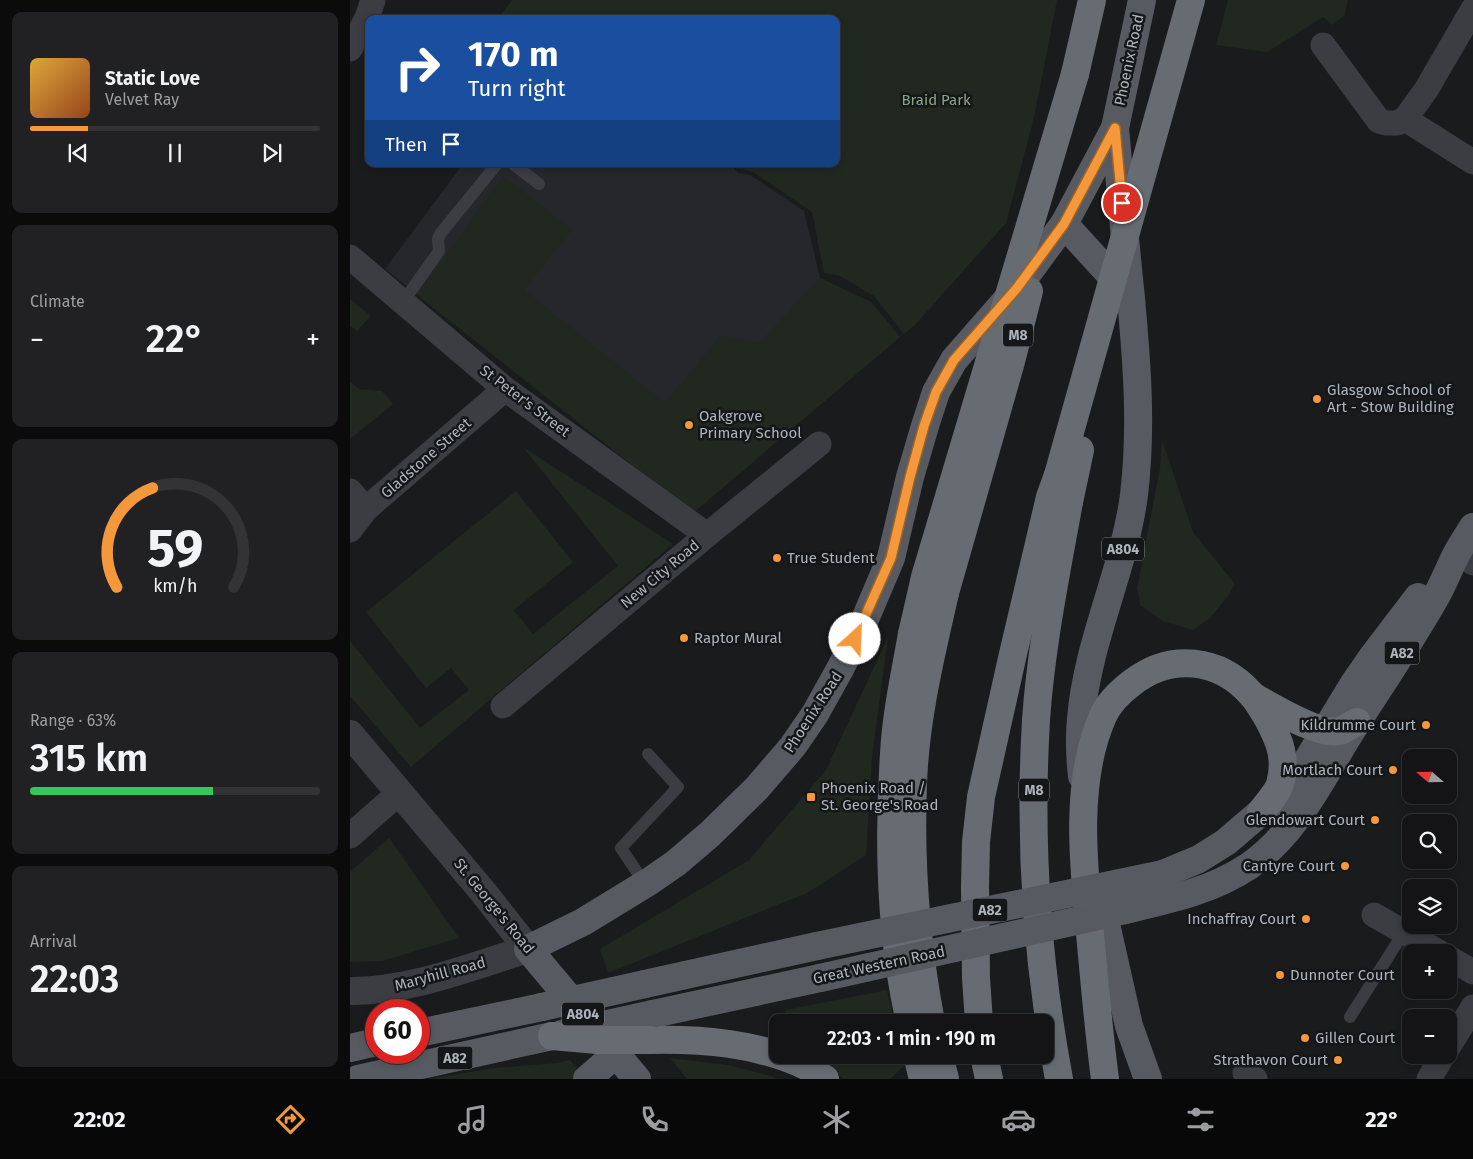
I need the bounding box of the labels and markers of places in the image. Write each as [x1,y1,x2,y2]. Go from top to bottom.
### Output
pin [1101,182,1143,224]
place label: Glasgow School of Art - Stow Building [1327,381,1454,416]
marker: Glasgow School of Art - Stow Building [1311,393,1323,405]
place label: Oakgrove Primary School [699,407,802,442]
marker: Oakgrove Primary School [683,419,695,431]
place label: True Student [787,549,875,567]
marker: True Student [771,552,783,564]
place label: Raptor Mural [694,629,782,647]
marker: Raptor Mural [678,632,690,644]
place label: Kildrumme Court [1300,716,1417,734]
marker: Kildrumme Court [1420,719,1432,731]
place label: Mortlach Court [1282,761,1384,779]
marker: Mortlach Court [1387,764,1399,776]
place label: Phoenix Road / St. George's Road [821,779,938,814]
marker: Phoenix Road / St. George's Road [805,791,817,803]
place label: Glendowart Court [1246,811,1366,829]
marker: Glendowart Court [1369,814,1381,826]
place label: Cantyre Court [1243,857,1336,875]
marker: Cantyre Court [1339,860,1351,872]
place label: Inchaffray Court [1187,910,1297,928]
marker: Inchaffray Court [1300,913,1312,925]
place label: Dunnoter Court [1290,966,1395,984]
marker: Dunnoter Court [1274,969,1286,981]
place label: Gillen Court [1315,1029,1396,1047]
marker: Gillen Court [1299,1032,1311,1044]
place label: Strathavon Court [1213,1051,1329,1069]
marker: Strathavon Court [1332,1054,1344,1066]

